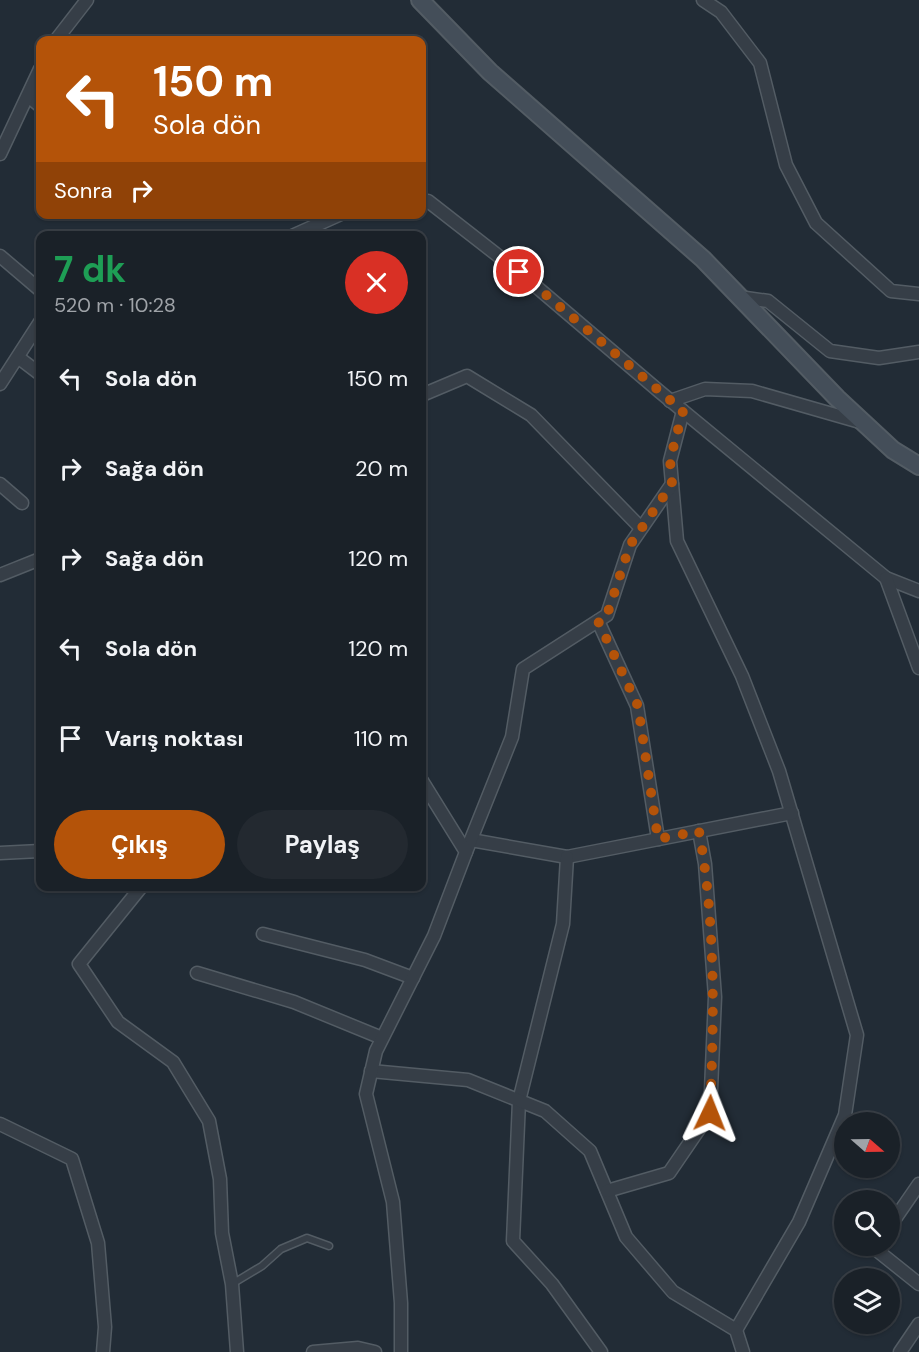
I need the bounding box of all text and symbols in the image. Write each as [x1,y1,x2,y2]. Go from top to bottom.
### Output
text: 150 m [153,54,273,109]
icon: left [54,60,132,138]
text: Sola dön [153,107,261,142]
icon: right [125,174,158,207]
text: Sonra [54,176,113,205]
text: 7 dk [54,246,126,293]
pin [493,246,544,297]
button: close [345,251,408,314]
icon: arrive [502,255,535,288]
text: 520 m · 10:28 [54,292,176,318]
icon: left [54,362,87,395]
text: Sola dön [105,364,197,393]
text: 150 m [347,364,408,393]
icon: right [54,452,87,485]
text: Sağa dön [105,454,204,483]
text: 20 m [355,454,408,483]
icon: right [54,542,87,575]
text: Sağa dön [105,544,204,573]
text: 120 m [348,544,408,573]
icon: left [54,632,87,665]
text: Sola dön [105,634,197,663]
text: 120 m [348,634,408,663]
icon: arrive [54,722,87,755]
text: Varış noktası [105,724,243,753]
text: 110 m [354,724,408,753]
button: Çıkış [54,810,225,879]
button: Paylaş [237,810,408,879]
position arrow [678,1081,742,1145]
north arrow [834,1112,900,1178]
map controls [834,1112,900,1334]
button: search [834,1190,900,1256]
button: layers [834,1268,900,1334]

